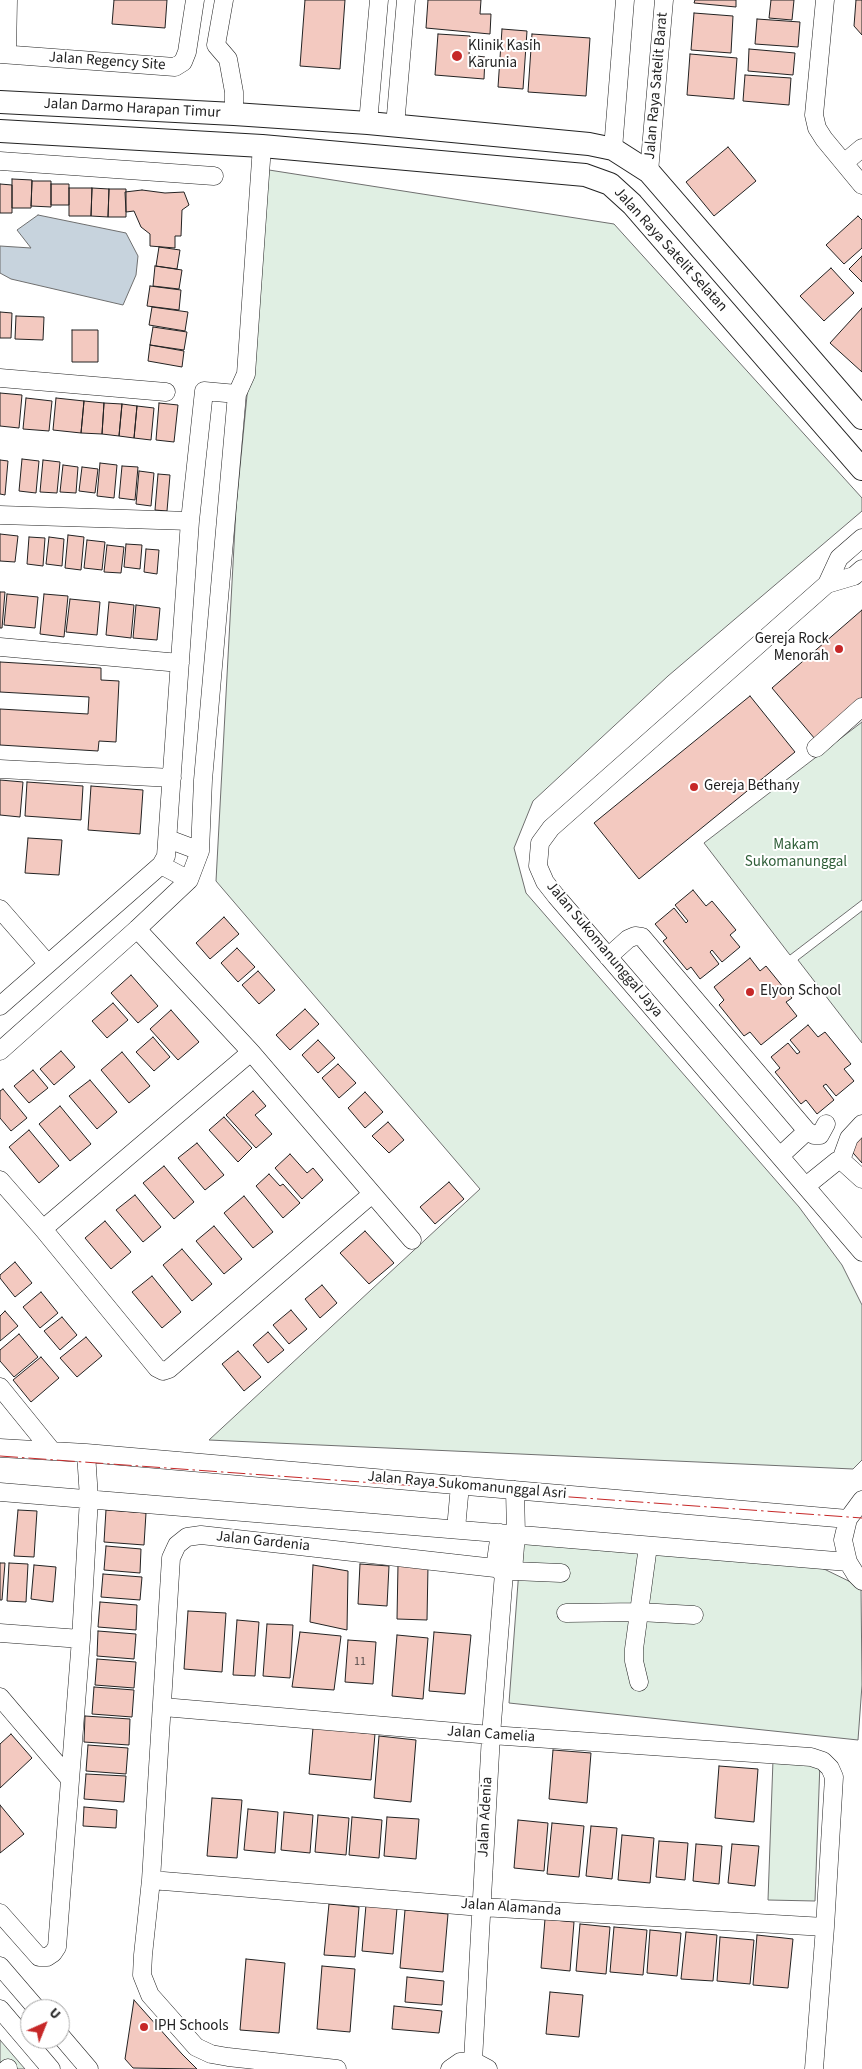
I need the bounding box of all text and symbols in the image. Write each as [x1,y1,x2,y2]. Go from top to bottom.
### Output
street label: Jalan Raya Satelit Barat [642,12,672,160]
place label: Klinik Kasih Karunia [468,38,541,73]
street label: Jalan Regency Site [48,49,166,75]
marker: Klinik Kasih Karunia [450,49,464,63]
street label: Jalan Darmo Harapan Timur [43,95,221,123]
street label: Jalan Raya Satelit Selatan [609,184,731,316]
place label: Gereja Rock Menorah [755,631,829,666]
marker: Gereja Rock Menorah [833,643,845,655]
place label: Gereja Bethany [704,778,800,796]
marker: Gereja Bethany [688,781,700,793]
park label: Makam Sukomanunggal [745,837,847,872]
street label: Jalan Sukomanunggal Jaya [542,878,666,1022]
place label: Elyon School [760,983,841,1001]
marker: Elyon School [744,986,756,998]
street label: Jalan Raya Sukomanunggal Asri [367,1468,567,1504]
street label: Jalan Gardenia [215,1528,311,1556]
house number: 11 [354,1655,366,1669]
street label: Jalan Camelia [446,1723,536,1747]
street label: Jalan Adenia [475,1776,497,1858]
street label: Jalan Alamanda [460,1896,562,1920]
north arrow [20,1999,70,2049]
text: U [44,2004,65,2024]
place label: IPH Schools [154,2018,229,2036]
marker: IPH Schools [138,2021,150,2033]

